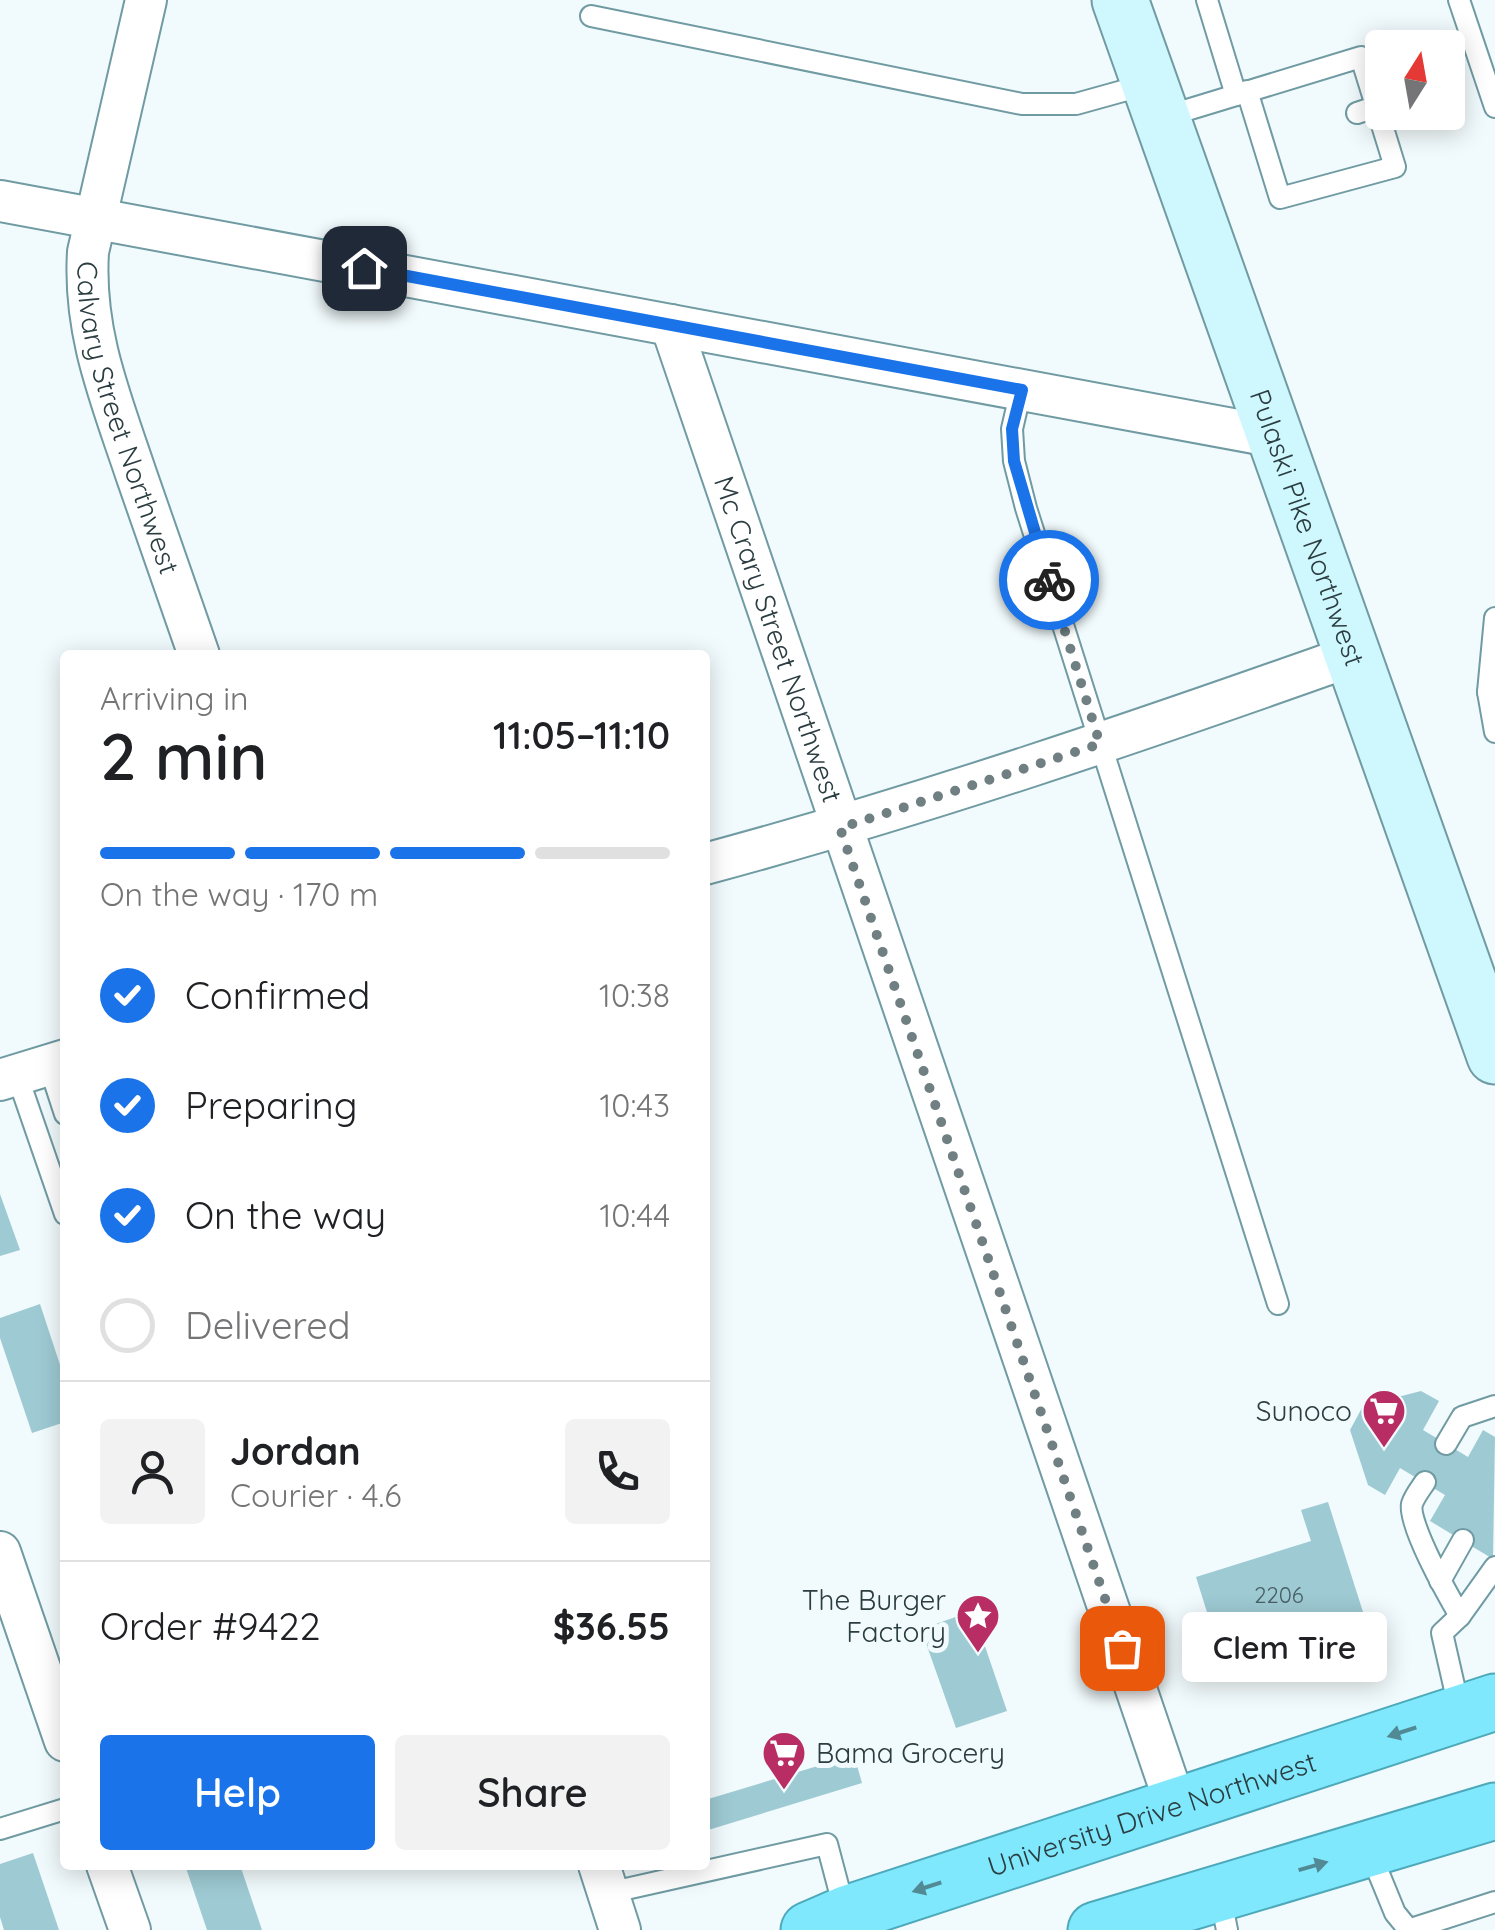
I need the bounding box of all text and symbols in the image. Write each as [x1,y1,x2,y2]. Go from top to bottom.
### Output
north arrow [1365,30,1465,130]
map controls [1365,30,1465,130]
pin [322,226,407,311]
icon: home [337,241,392,296]
street label: Calvary Street Northwest [70,261,187,579]
street label: Pulaski Pike Northwest [1243,384,1373,671]
street label: Mc Crary Street Northwest [707,471,850,807]
courier [999,530,1099,630]
icon: bike [1022,553,1077,608]
text: Arriving in [100,678,249,718]
text: 11:05–11:10 [493,711,670,759]
text: 2 min [100,715,268,796]
text: On the way · 170 m [100,874,378,914]
icon: check [100,968,155,1023]
text: Confirmed [185,971,370,1019]
text: 10:38 [599,975,670,1015]
icon: check [100,1078,155,1133]
text: Preparing [185,1081,357,1129]
text: 10:43 [600,1085,670,1125]
icon: check [100,1188,155,1243]
text: On the way [185,1191,386,1239]
text: 10:44 [599,1195,670,1235]
text: Delivered [185,1301,351,1349]
supermarket icon: Sunoco [1361,1388,1407,1449]
place label: Sunoco [1256,1393,1352,1428]
button: person [100,1419,205,1524]
button: phone [565,1419,670,1524]
text: Jordan [230,1427,361,1475]
text: Courier · 4.6 [230,1475,402,1515]
house number: 2206 [1254,1581,1304,1609]
place label: The Burger Factory [802,1582,946,1649]
place icon: The Burger Factory [955,1593,1001,1654]
text: Order #9422 [100,1602,321,1650]
text: $36.55 [553,1602,670,1650]
pin [1080,1606,1165,1691]
callout: Clem Tire [1182,1613,1387,1683]
icon: bag [1095,1621,1150,1676]
text: Clem Tire [1213,1627,1356,1667]
one-way arrow [1387,1726,1417,1741]
supermarket icon: Bama Grocery [761,1730,807,1791]
button: Help [100,1735,375,1850]
button: Share [395,1735,670,1850]
place label: Bama Grocery [816,1735,1005,1770]
street label: University Drive Northwest [983,1744,1320,1884]
one-way arrow [1298,1858,1329,1873]
one-way arrow [911,1881,941,1896]

